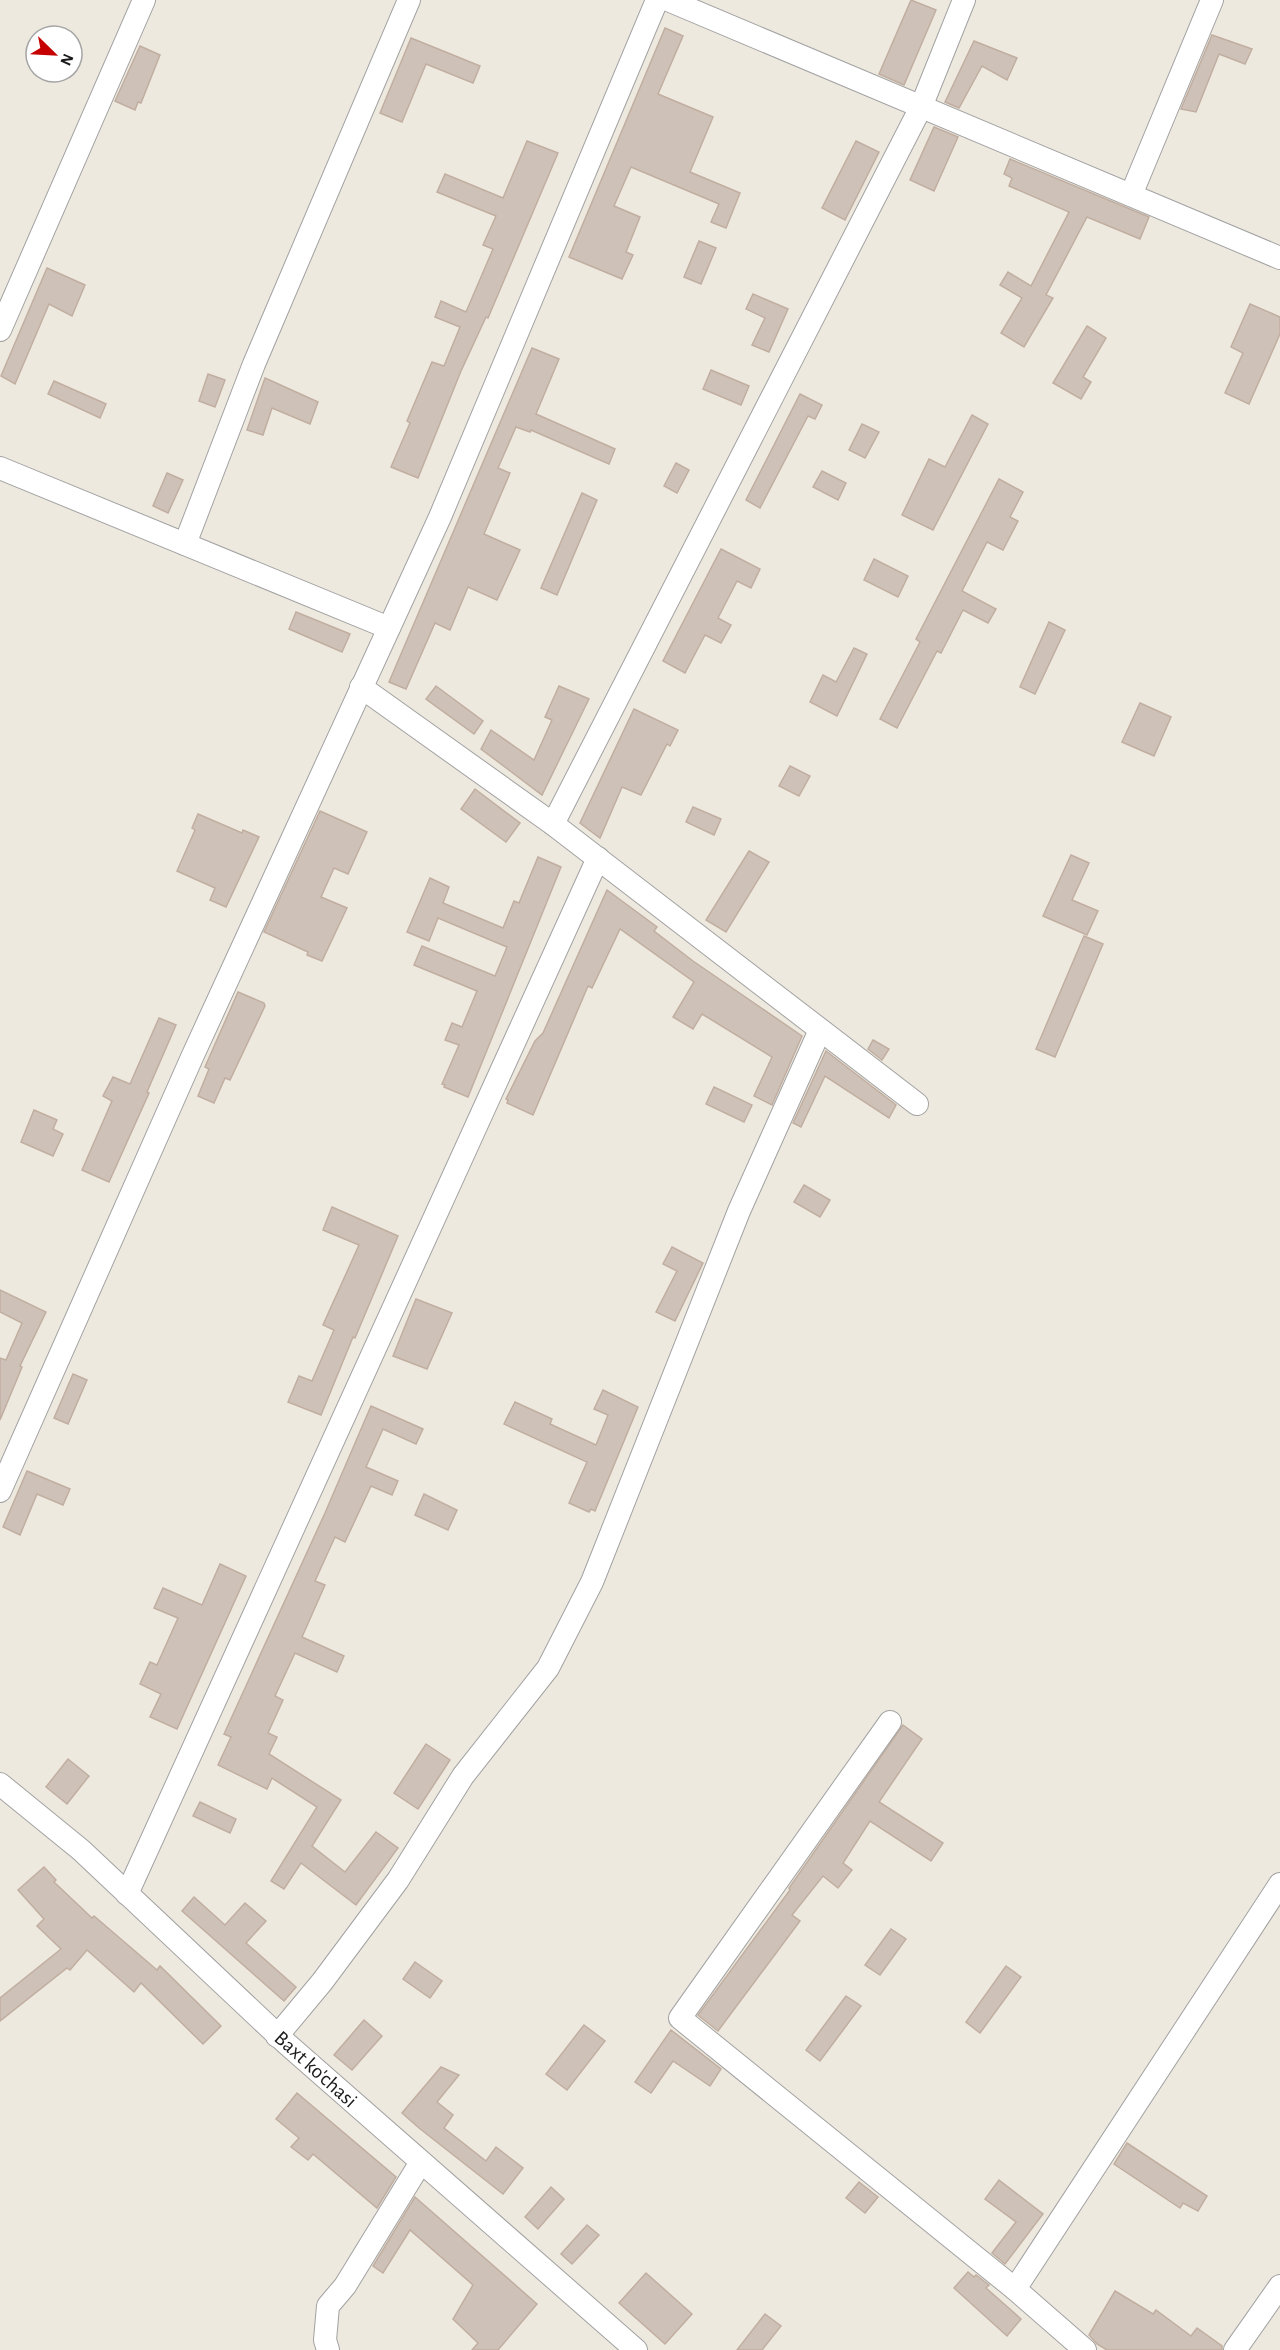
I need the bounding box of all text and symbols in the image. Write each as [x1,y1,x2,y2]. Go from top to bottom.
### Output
north arrow [24,24,84,84]
text: N [57,51,76,68]
street label: Baxt ko'chasi [270,2027,361,2112]

